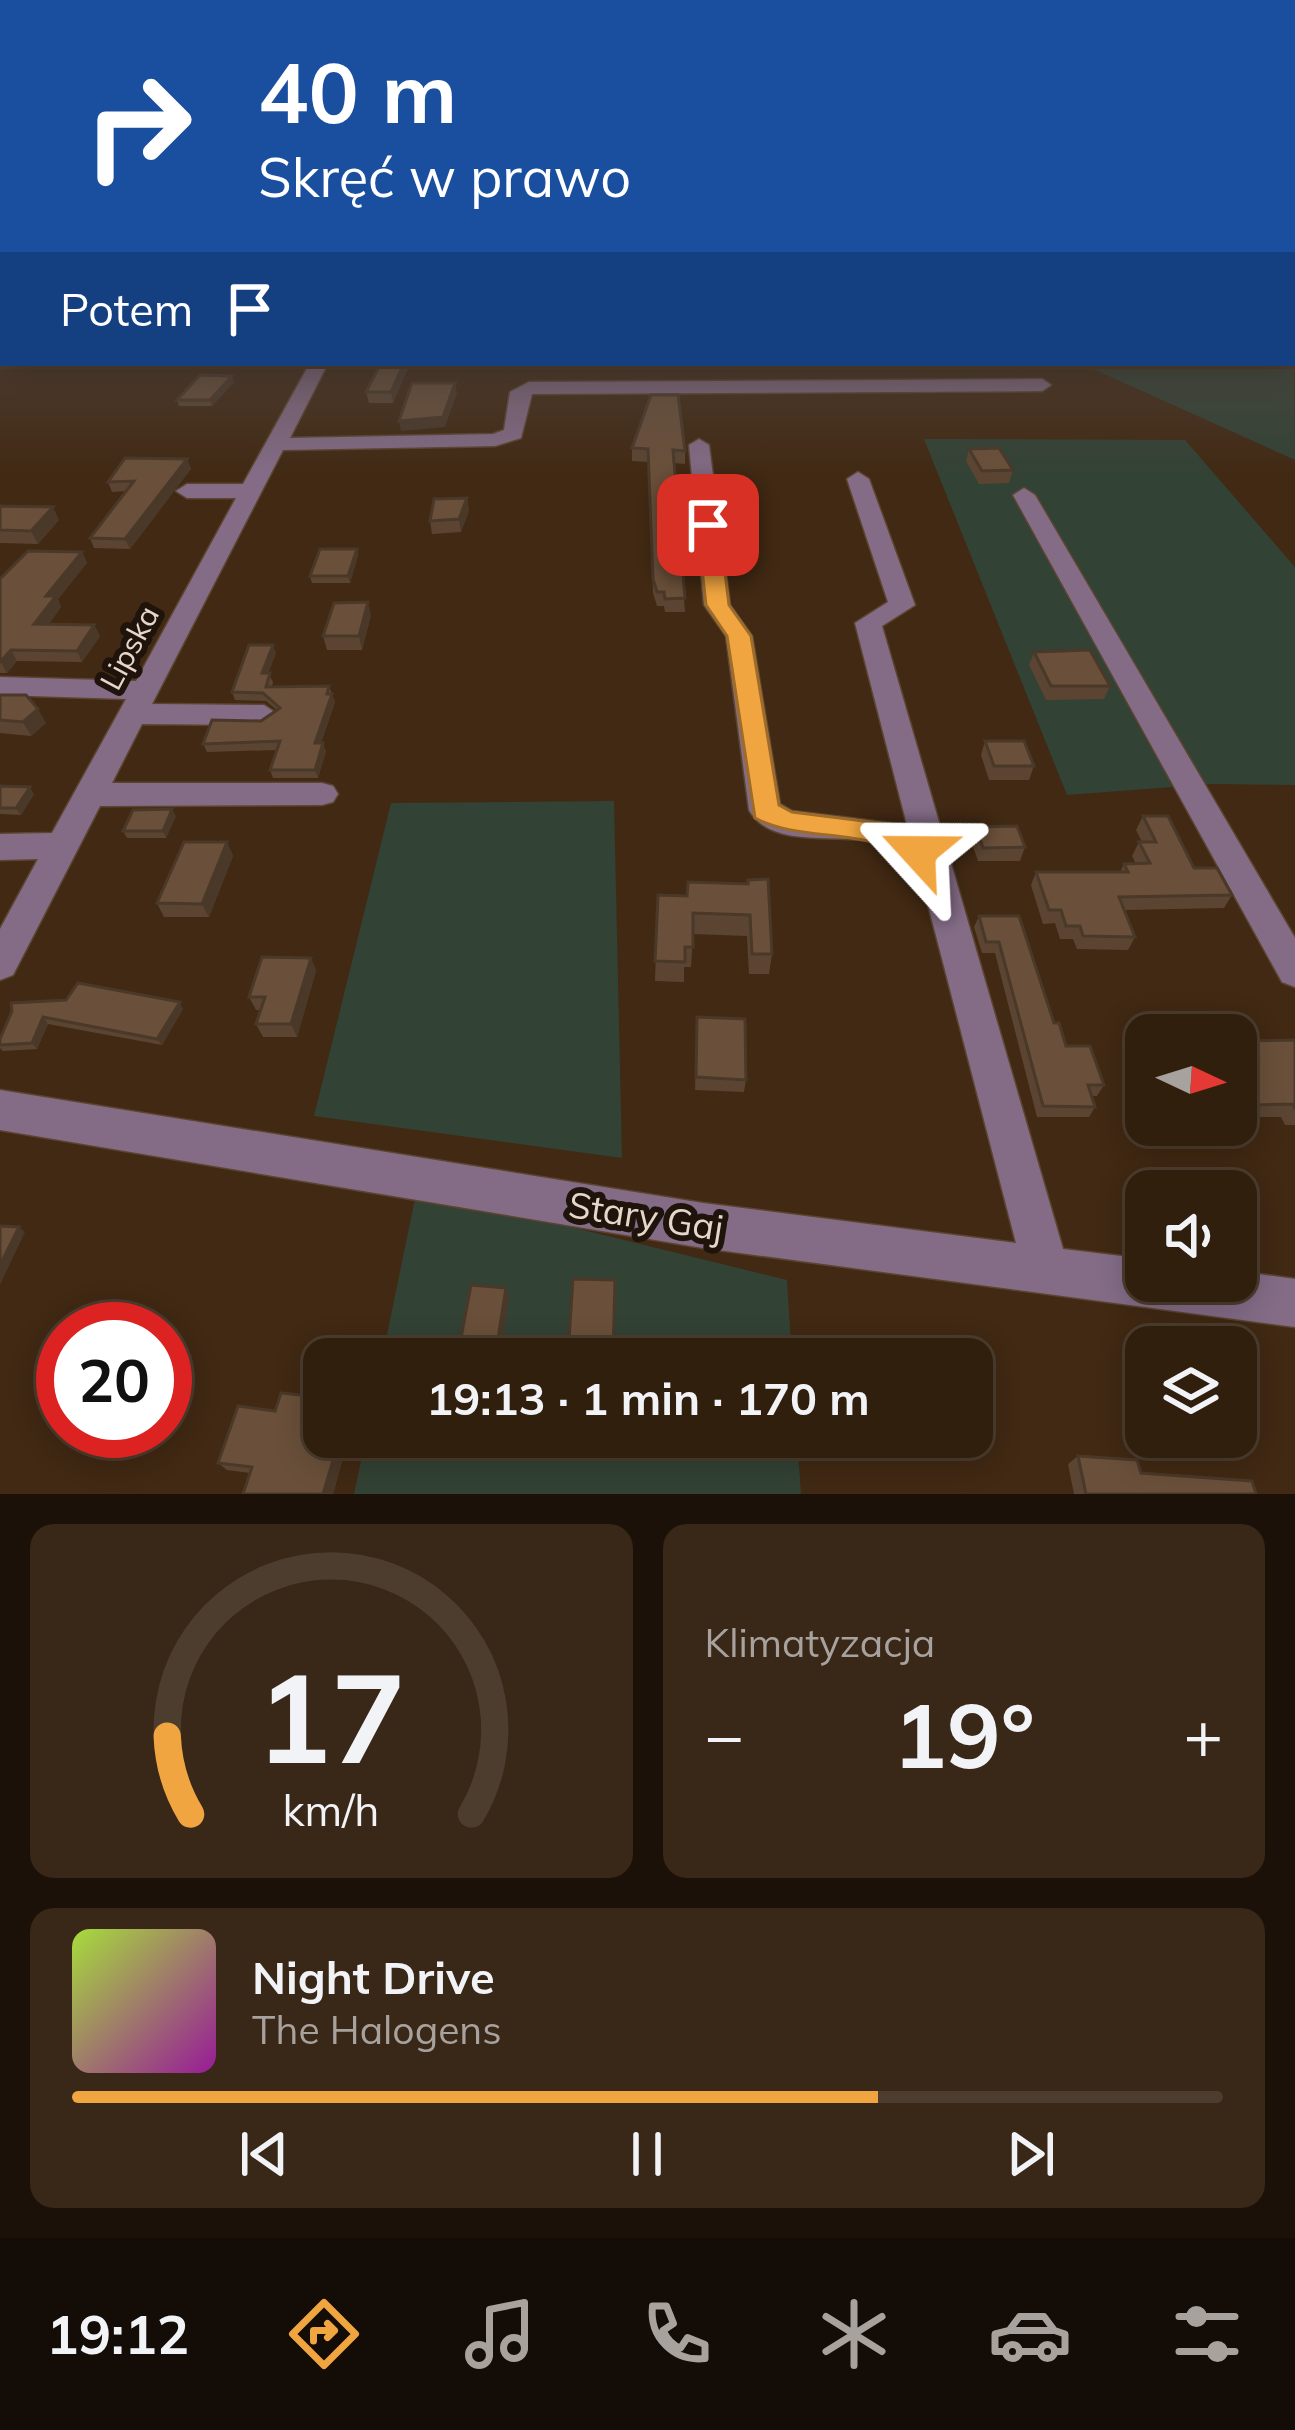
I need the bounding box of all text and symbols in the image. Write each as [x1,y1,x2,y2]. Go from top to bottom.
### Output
text: 40 m [258,39,457,144]
icon: right [60,48,216,204]
text: Skręć w prawo [258,143,631,211]
icon: arrive [217,276,283,342]
text: Potem [60,281,193,337]
pin [657,474,759,576]
icon: arrive [675,492,741,558]
street label: Lipska [91,599,167,696]
position arrow [855,789,981,915]
north arrow [1125,1014,1257,1146]
map controls [1125,1014,1257,1458]
button: sound [1125,1170,1257,1302]
street label: Stary Gaj [566,1181,726,1250]
speed limit sign: 20 [36,1302,192,1458]
button: layers [1125,1326,1257,1458]
text: 19:13 · 1 min · 170 m [426,1370,870,1426]
text: Klimatyzacja [705,1618,935,1667]
text: 17 [256,1638,406,1794]
text: 19° [893,1678,1035,1791]
text: − [705,1693,744,1776]
text: + [1183,1693,1223,1776]
text: km/h [283,1783,380,1837]
text: Night Drive [252,1949,495,2005]
text: The Halogens [252,2005,502,2054]
icon: previous [231,2121,297,2187]
icon: pause [614,2121,680,2187]
icon: next [998,2121,1064,2187]
icon: directions [282,2292,366,2376]
icon: music [458,2292,542,2376]
icon: phone [635,2292,719,2376]
icon: climate [812,2292,896,2376]
icon: car [988,2292,1072,2376]
icon: filters [1165,2292,1249,2376]
text: 19:12 [46,2300,189,2368]

